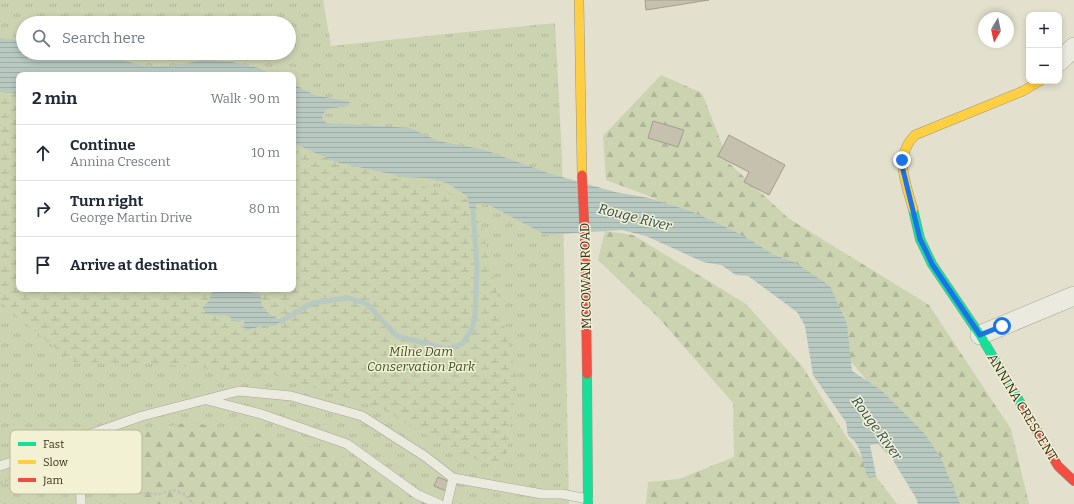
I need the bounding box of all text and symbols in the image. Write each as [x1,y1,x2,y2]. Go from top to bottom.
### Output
north arrow [978,12,1014,48]
map controls [1026,12,1062,84]
button: + [1026,12,1062,48]
search box [16,16,296,60]
icon: search [30,27,52,49]
text: Search here [62,29,145,47]
button: − [1026,48,1062,84]
text: 2 min [32,88,77,109]
text: Walk · 90 m [211,91,280,106]
text: Continue [70,136,136,154]
icon: ahead [32,142,54,164]
text: 10 m [251,145,280,160]
route end [893,151,911,169]
text: Annina Crescent [70,154,170,169]
text: Turn right [70,192,143,210]
icon: right [32,198,54,220]
water label: Rouge River [597,200,674,235]
text: 80 m [249,201,280,216]
text: George Martin Drive [70,210,192,225]
street label: MCCOWAN ROAD [577,223,594,329]
icon: arrive [32,254,54,276]
text: Arrive at destination [70,256,217,274]
route start [993,317,1011,335]
park label: Milne Dam Conservation Park [367,344,476,374]
street label: ANNINA CRESCENT [985,351,1061,464]
water label: Rouge River [848,393,906,465]
legend [10,430,142,494]
text: Fast [43,438,64,451]
text: Slow [43,456,68,469]
text: Jam [42,474,63,487]

